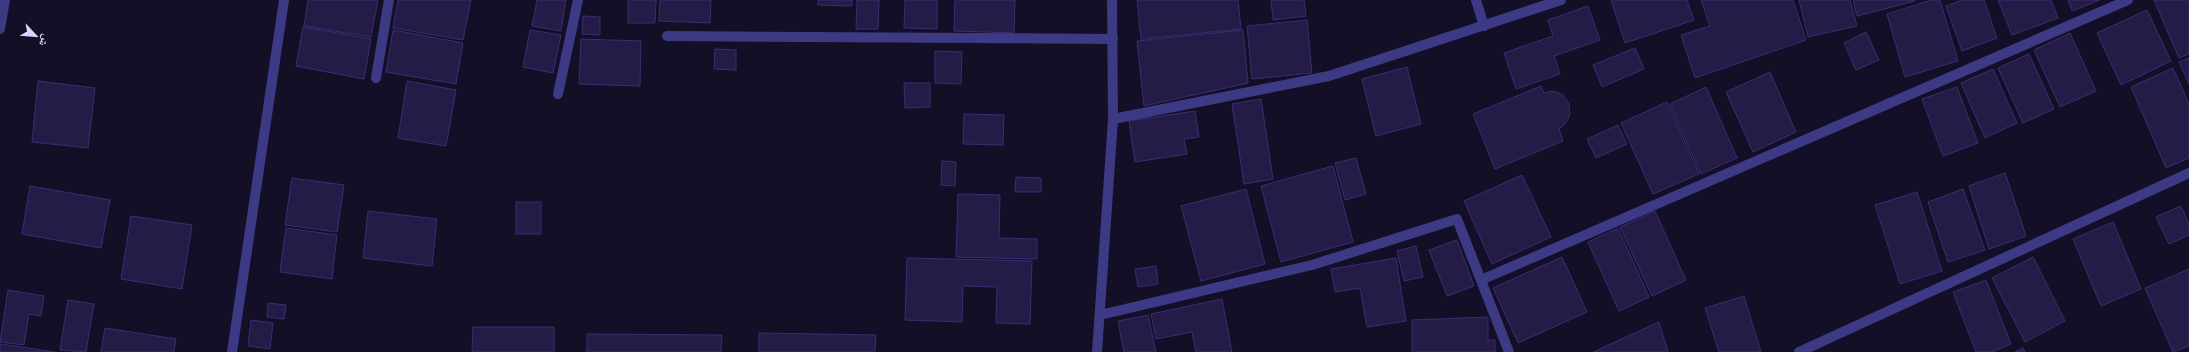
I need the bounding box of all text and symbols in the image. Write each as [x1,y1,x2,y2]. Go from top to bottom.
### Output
north arrow [16,16,56,56]
text: ش [35,32,53,49]

